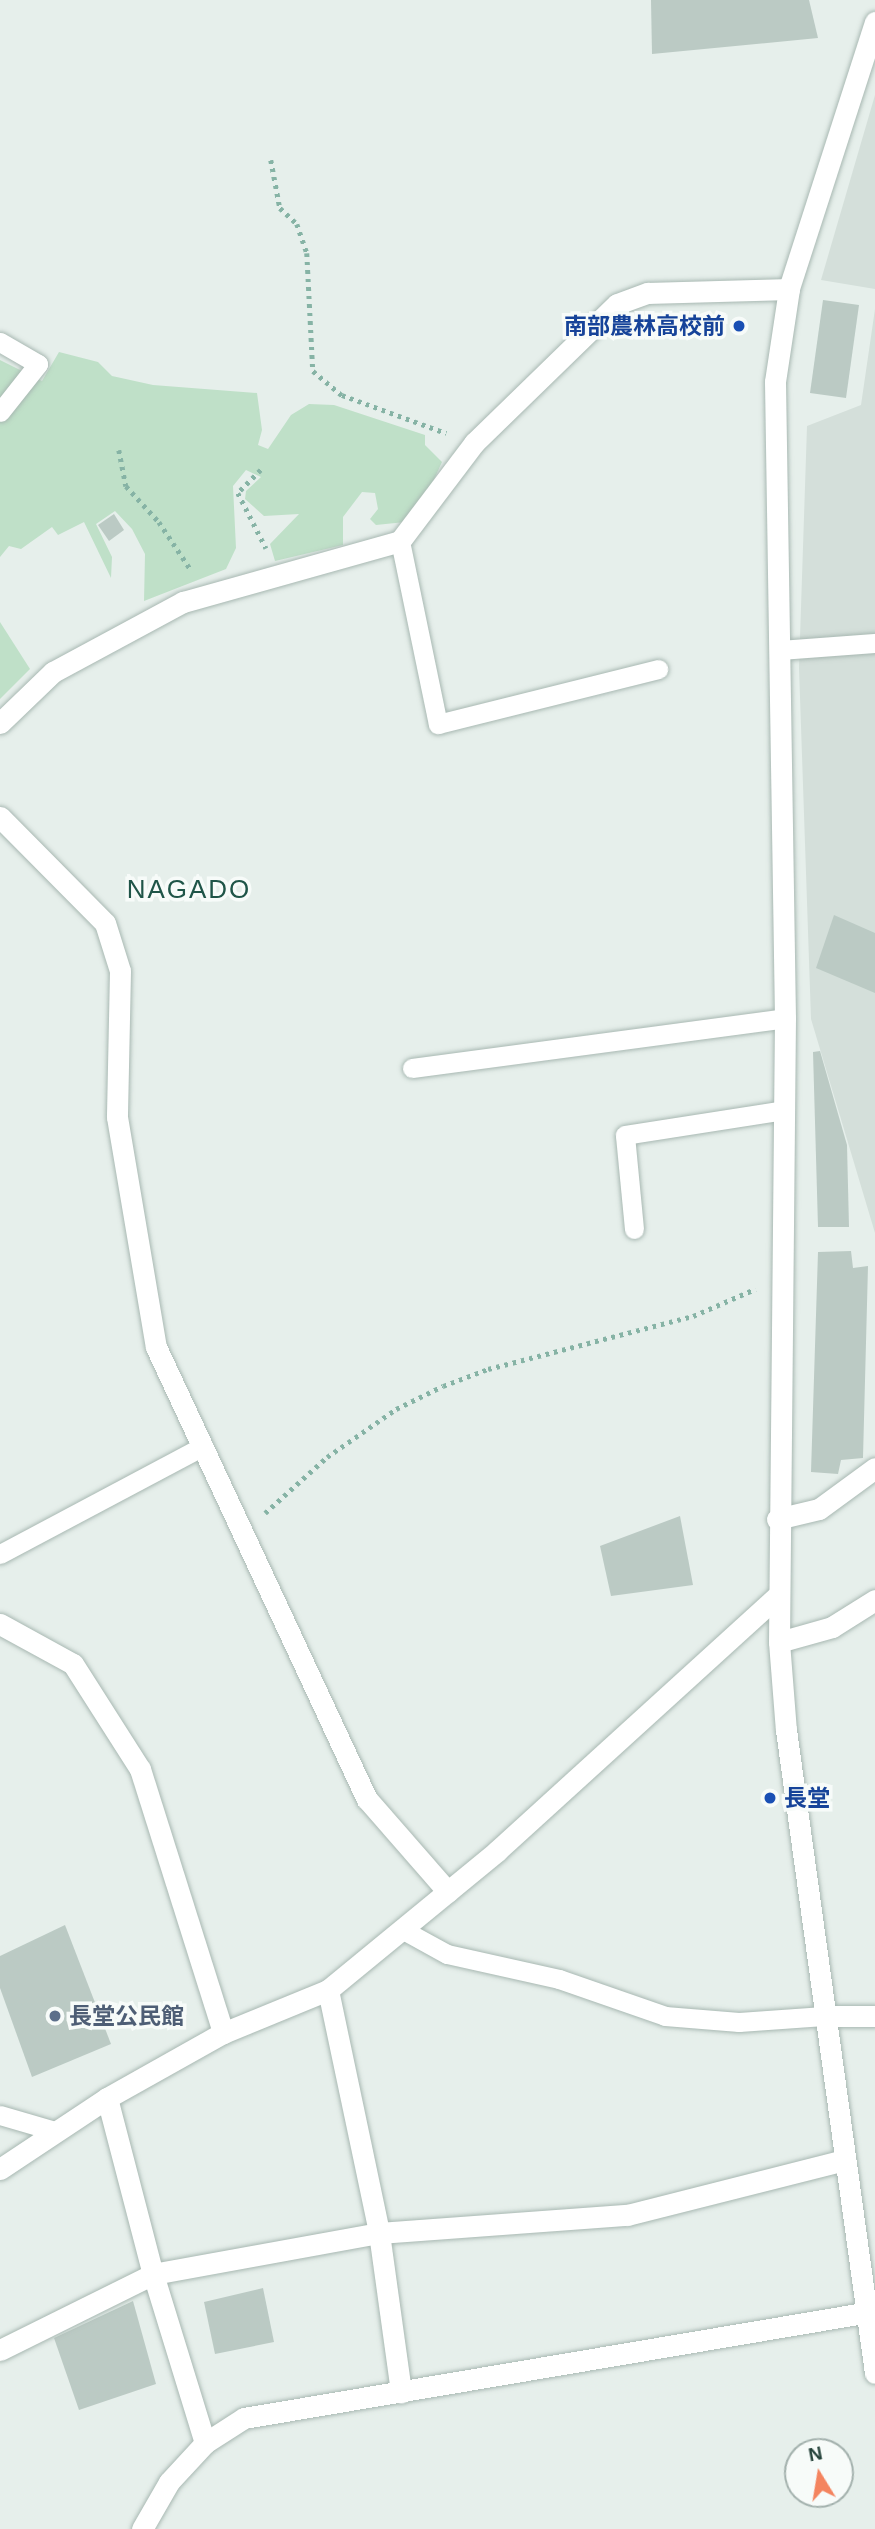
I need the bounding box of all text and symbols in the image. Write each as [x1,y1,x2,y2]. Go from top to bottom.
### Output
place label: 南部農林高校前 [564,312,725,340]
marker: 南部農林高校前 [731,318,747,334]
district label: NAGADO [127,874,251,906]
place label: 長堂 [784,1784,830,1812]
marker: 長堂 [762,1790,778,1806]
place label: 長堂公民館 [69,2002,184,2030]
marker: 長堂公民館 [47,2008,63,2024]
north arrow [784,2438,854,2508]
text: N [807,2442,824,2465]

